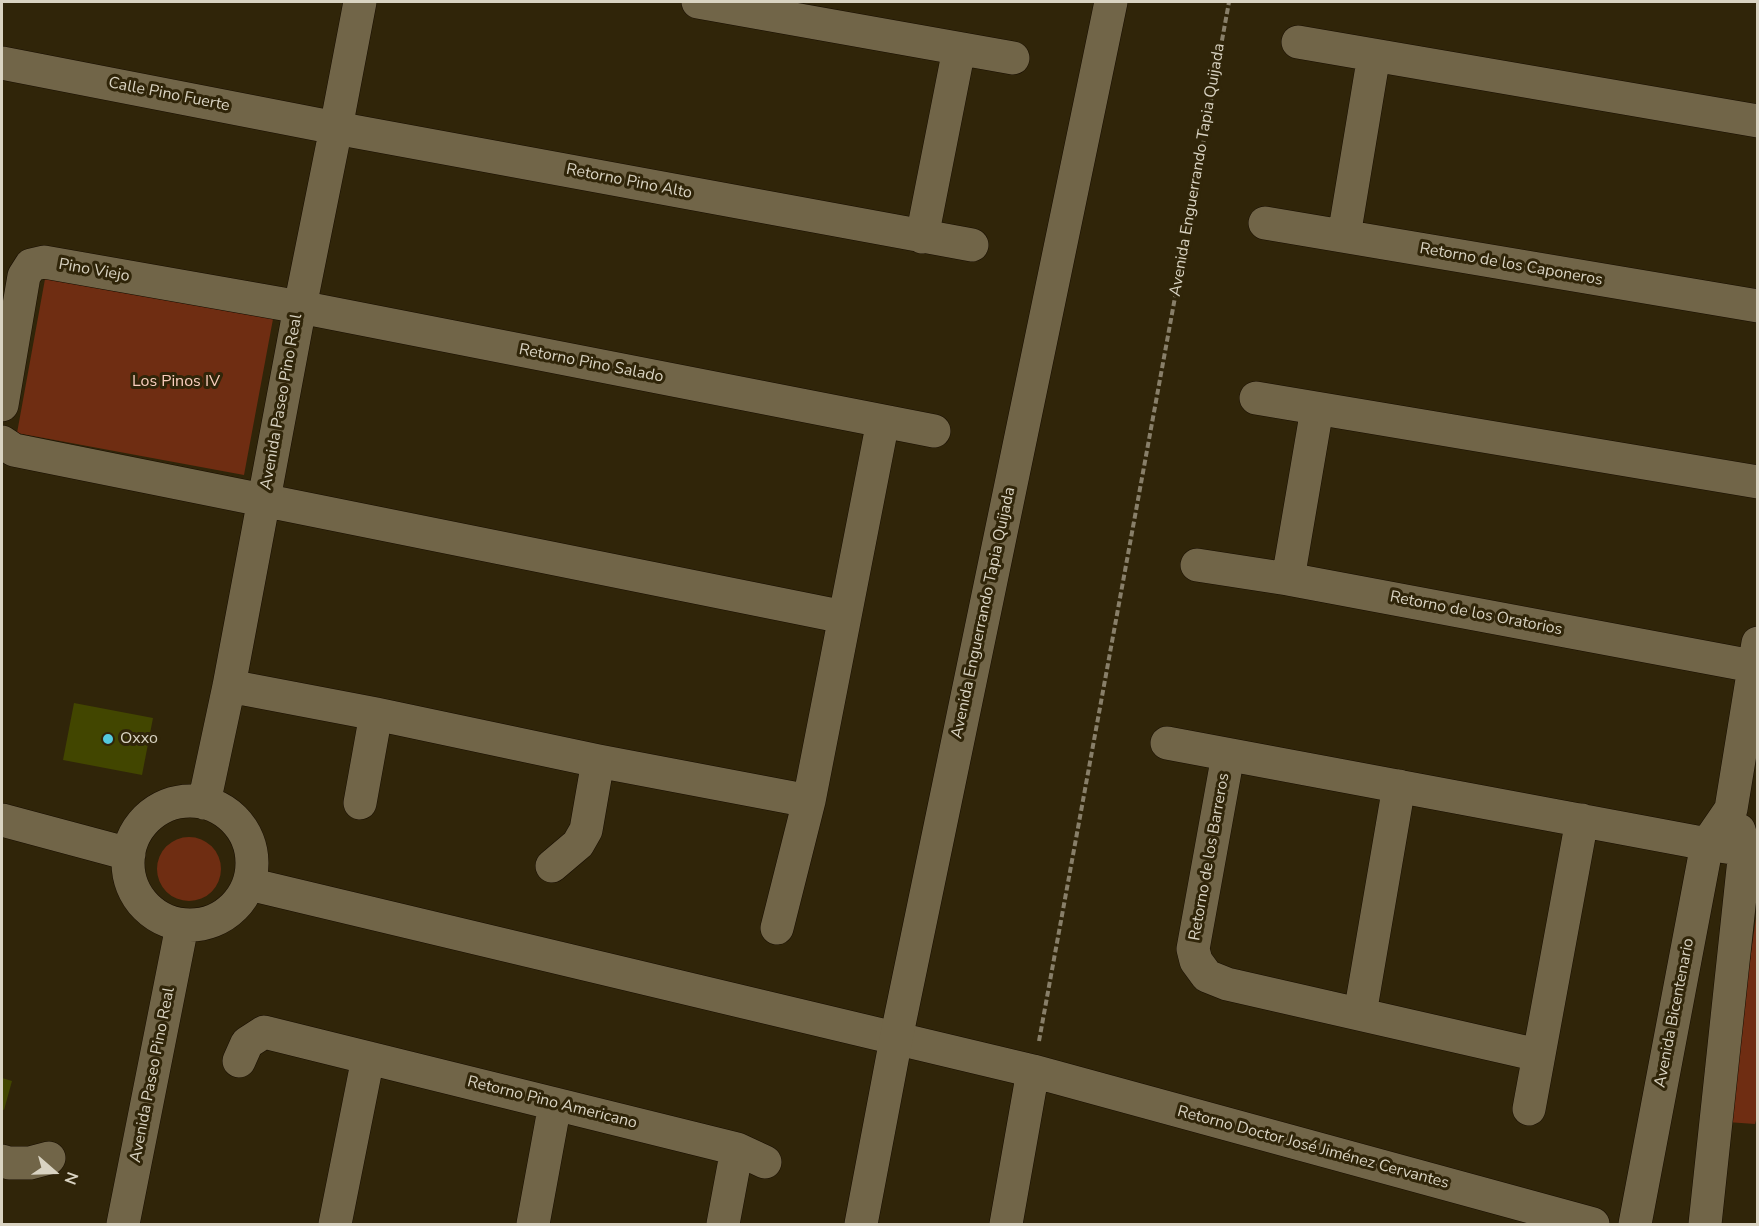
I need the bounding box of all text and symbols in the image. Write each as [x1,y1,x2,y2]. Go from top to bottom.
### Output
street label: Avenida Enguerrando Tapia Quijada [1166,42,1230,298]
street label: Calle Pino Fuerte [107,74,231,116]
street label: Retorno Pino Alto [564,160,694,204]
street label: Retorno de los Caponeros [1418,239,1604,291]
street label: Pino Viejo [57,255,131,287]
street label: Avenida Paseo Pino Real [257,313,307,491]
street label: Retorno Pino Salado [517,341,665,387]
park label: Los Pinos IV [132,372,220,392]
street label: Avenida Enguerrando Tapia Quijada [948,485,1020,741]
street label: Retorno de los Oratorios [1388,588,1564,640]
place label: Oxxo [120,729,158,749]
marker: Oxxo [101,732,115,746]
street label: Retorno de los Barreros [1186,772,1234,942]
street label: Avenida Bicentenario [1651,937,1699,1089]
street label: Avenida Paseo Pino Real [127,986,179,1164]
street label: Retorno Pino Americano [465,1073,639,1133]
street label: Retorno Doctor José Jiménez Cervantes [1175,1102,1451,1194]
north arrow [24,1142,84,1202]
text: N [59,1169,83,1188]

